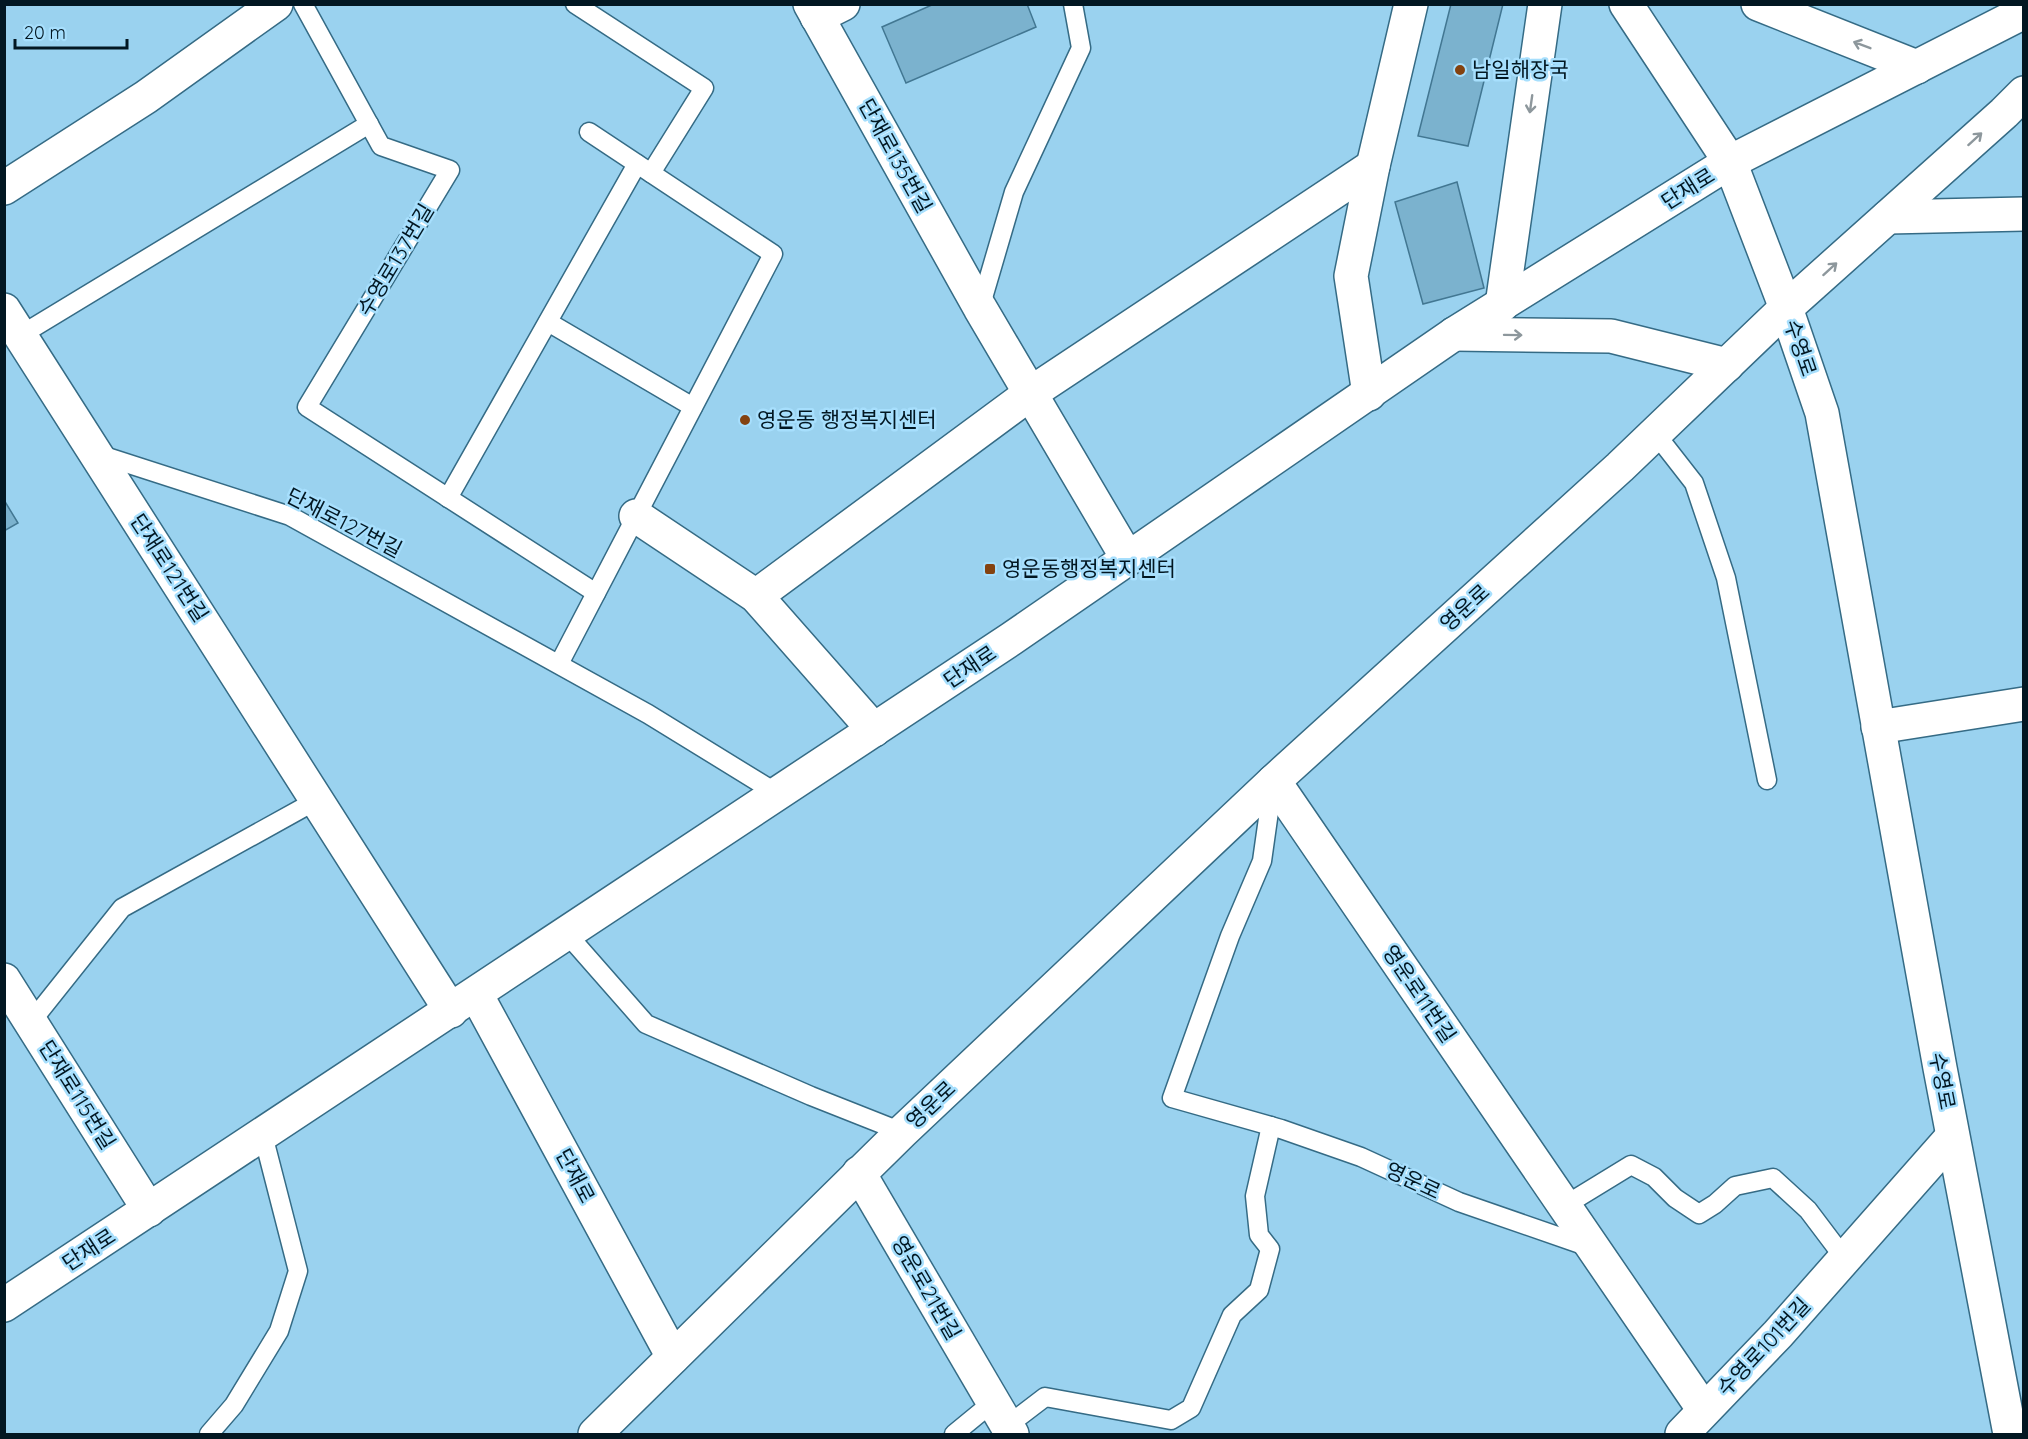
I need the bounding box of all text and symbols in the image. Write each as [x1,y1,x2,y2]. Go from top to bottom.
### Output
scale bar [15,12,128,50]
text: 20 m [24,21,66,44]
one-way arrow [1853,39,1872,50]
place label: 남일해장국 [1472,56,1569,82]
marker: 남일해장국 [1453,63,1467,77]
street label: 단재로135번길 [854,94,938,217]
one-way arrow [1526,94,1537,113]
one-way arrow [1967,132,1982,146]
street label: 단재로 [1656,162,1719,215]
street label: 수영로137번길 [352,199,439,320]
one-way arrow [1822,262,1837,276]
street label: 수영로 [1779,316,1823,379]
one-way arrow [1502,329,1522,341]
place label: 영운동 행정복지센터 [757,406,937,432]
marker: 영운동 행정복지센터 [738,413,752,427]
street label: 단재로127번길 [282,482,407,562]
street label: 단재로121번길 [125,508,214,626]
place label: 영운동행정복지센터 [1002,555,1176,581]
marker: 영운동행정복지센터 [983,562,997,576]
street label: 영운로 [1434,578,1495,636]
street label: 단재로 [938,639,1001,693]
street label: 영운로11번길 [1378,940,1462,1047]
street label: 단재로115번길 [34,1035,122,1154]
street label: 수영로 [1925,1050,1961,1112]
street label: 영운로 [900,1075,960,1134]
street label: 단재로 [551,1144,601,1207]
street label: 영운로 [1382,1156,1445,1204]
street label: 단재로 [57,1222,120,1276]
street label: 영운로21번길 [887,1231,967,1344]
street label: 수영로101번길 [1711,1292,1815,1401]

